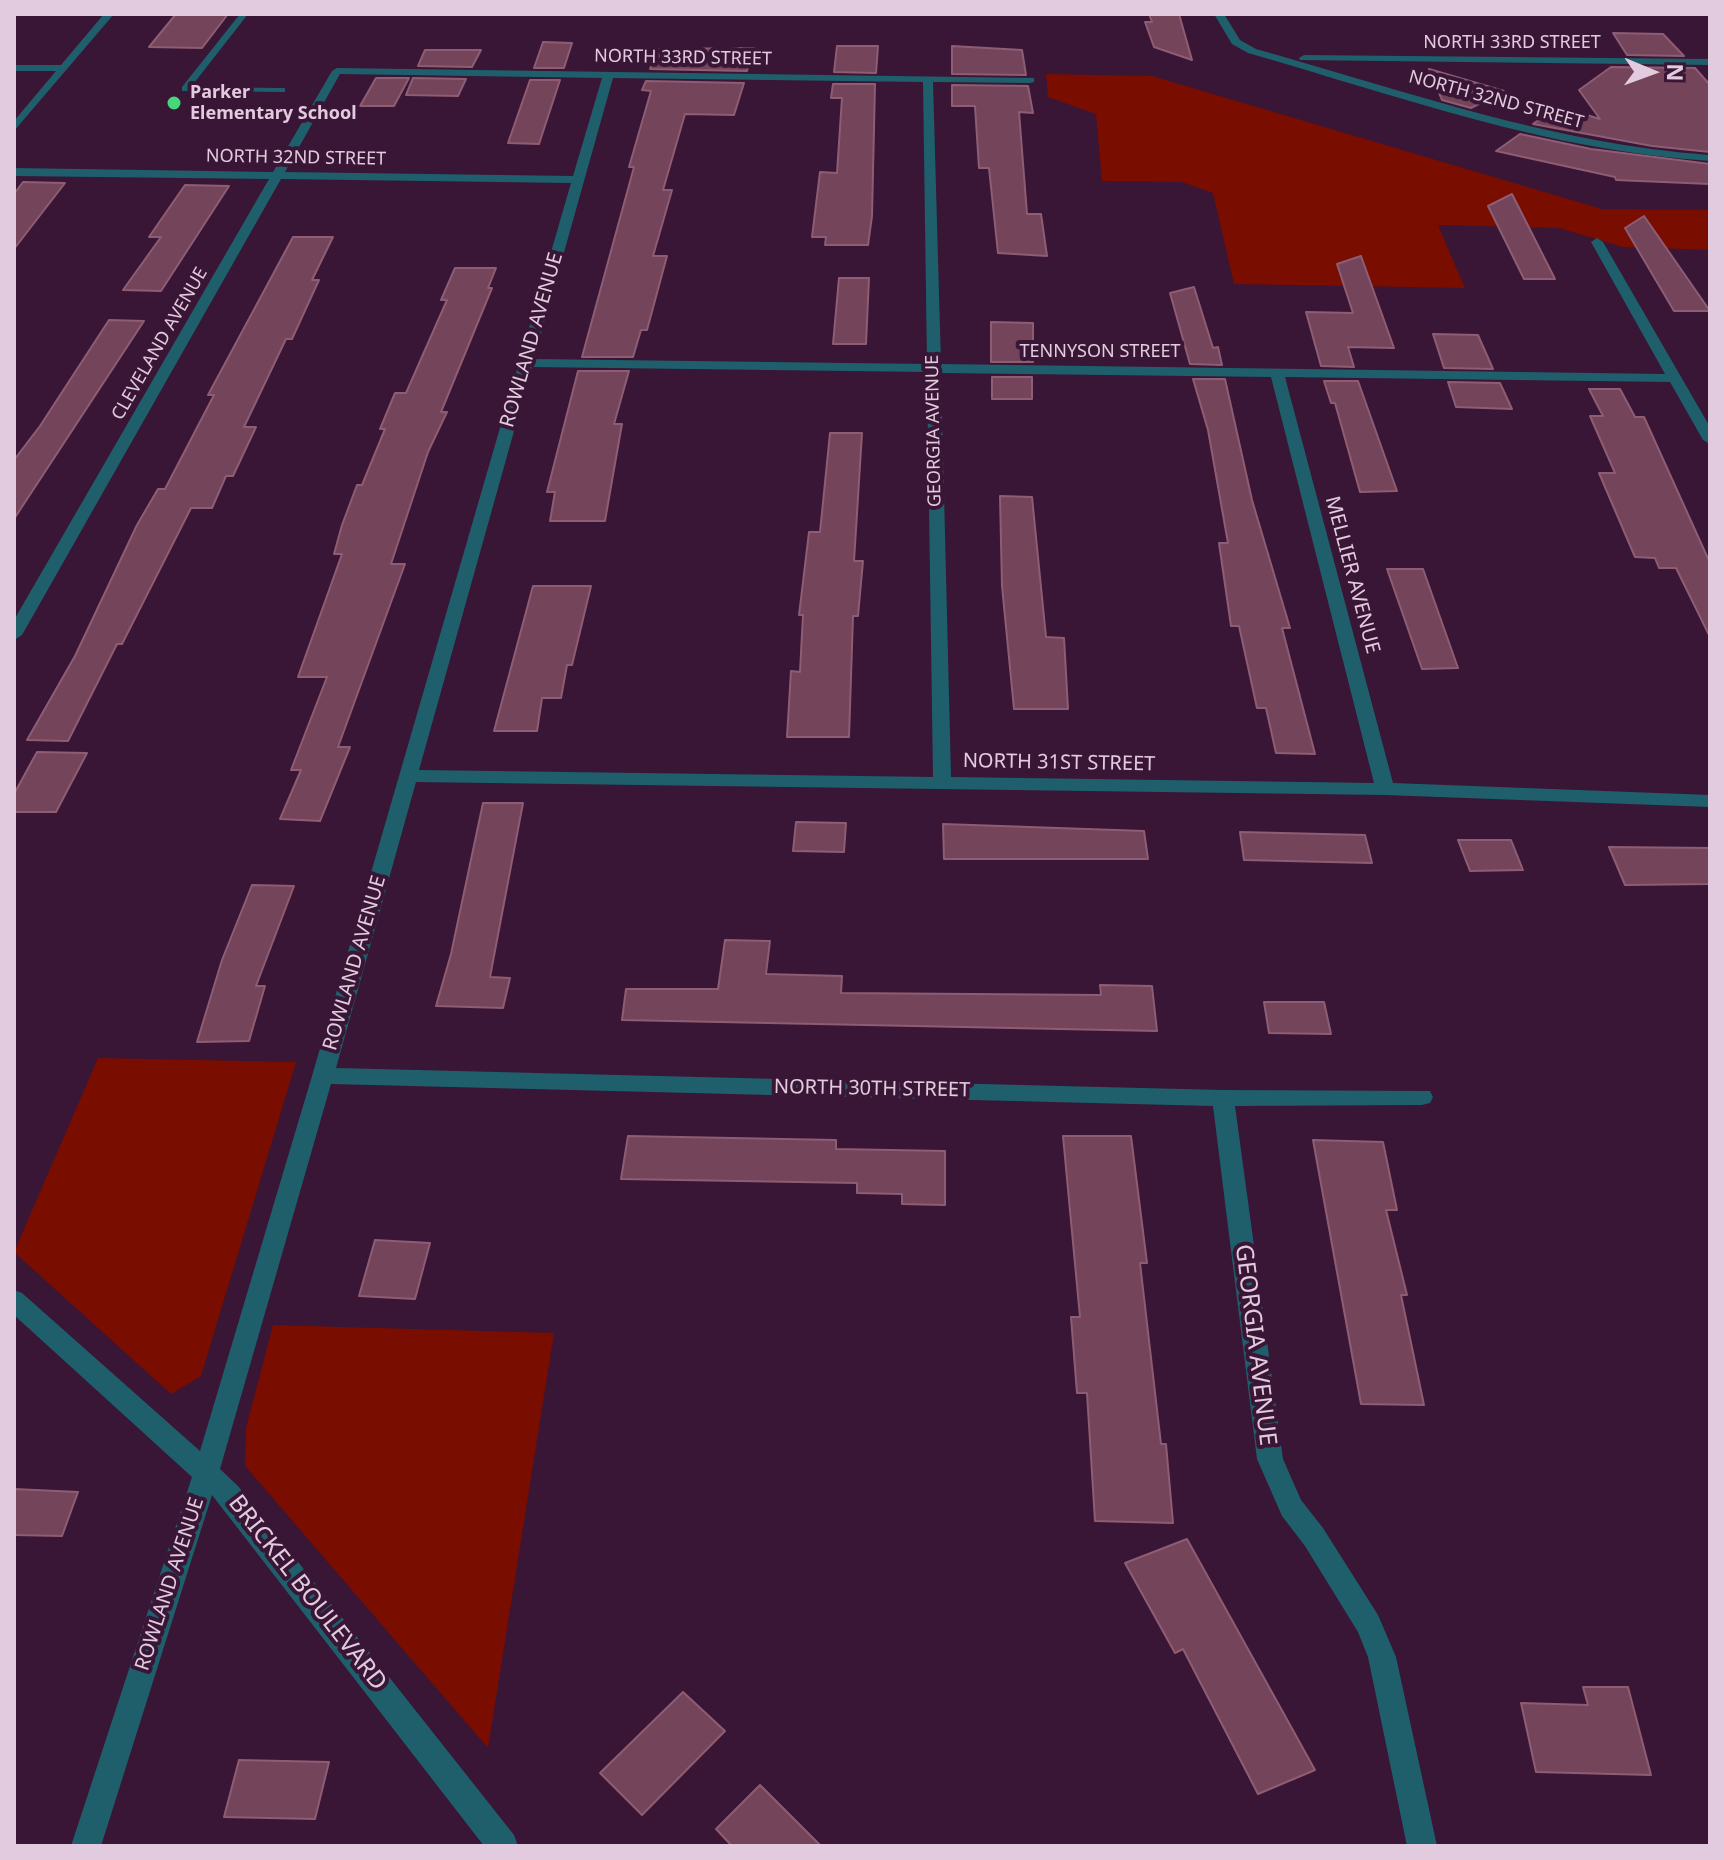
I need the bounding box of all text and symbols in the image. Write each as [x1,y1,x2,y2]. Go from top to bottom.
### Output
street label: NORTH 33RD STREET [1423,32,1601,54]
north arrow [1612,32,1692,112]
street label: NORTH 33RD STREET [594,46,772,70]
text: N [1661,63,1691,82]
street label: NORTH 32ND STREET [1406,66,1586,134]
place label: Parker Elementary School [190,82,357,124]
marker: Parker Elementary School [165,94,183,112]
street label: NORTH 32ND STREET [206,146,386,170]
street label: ROWLAND AVENUE [496,250,568,430]
street label: CLEVELAND AVENUE [108,264,212,424]
street label: TENNYSON STREET [1020,341,1180,363]
street label: GEORGIA AVENUE [922,355,946,507]
street label: MELLIER AVENUE [1319,494,1385,656]
street label: NORTH 31ST STREET [963,749,1155,777]
street label: ROWLAND AVENUE [319,873,391,1053]
street label: NORTH 30TH STREET [774,1075,970,1103]
street label: GEORGIA AVENUE [1228,1243,1282,1447]
street label: BRICKEL BOULEVARD [222,1490,392,1696]
street label: ROWLAND AVENUE [131,1494,209,1674]

